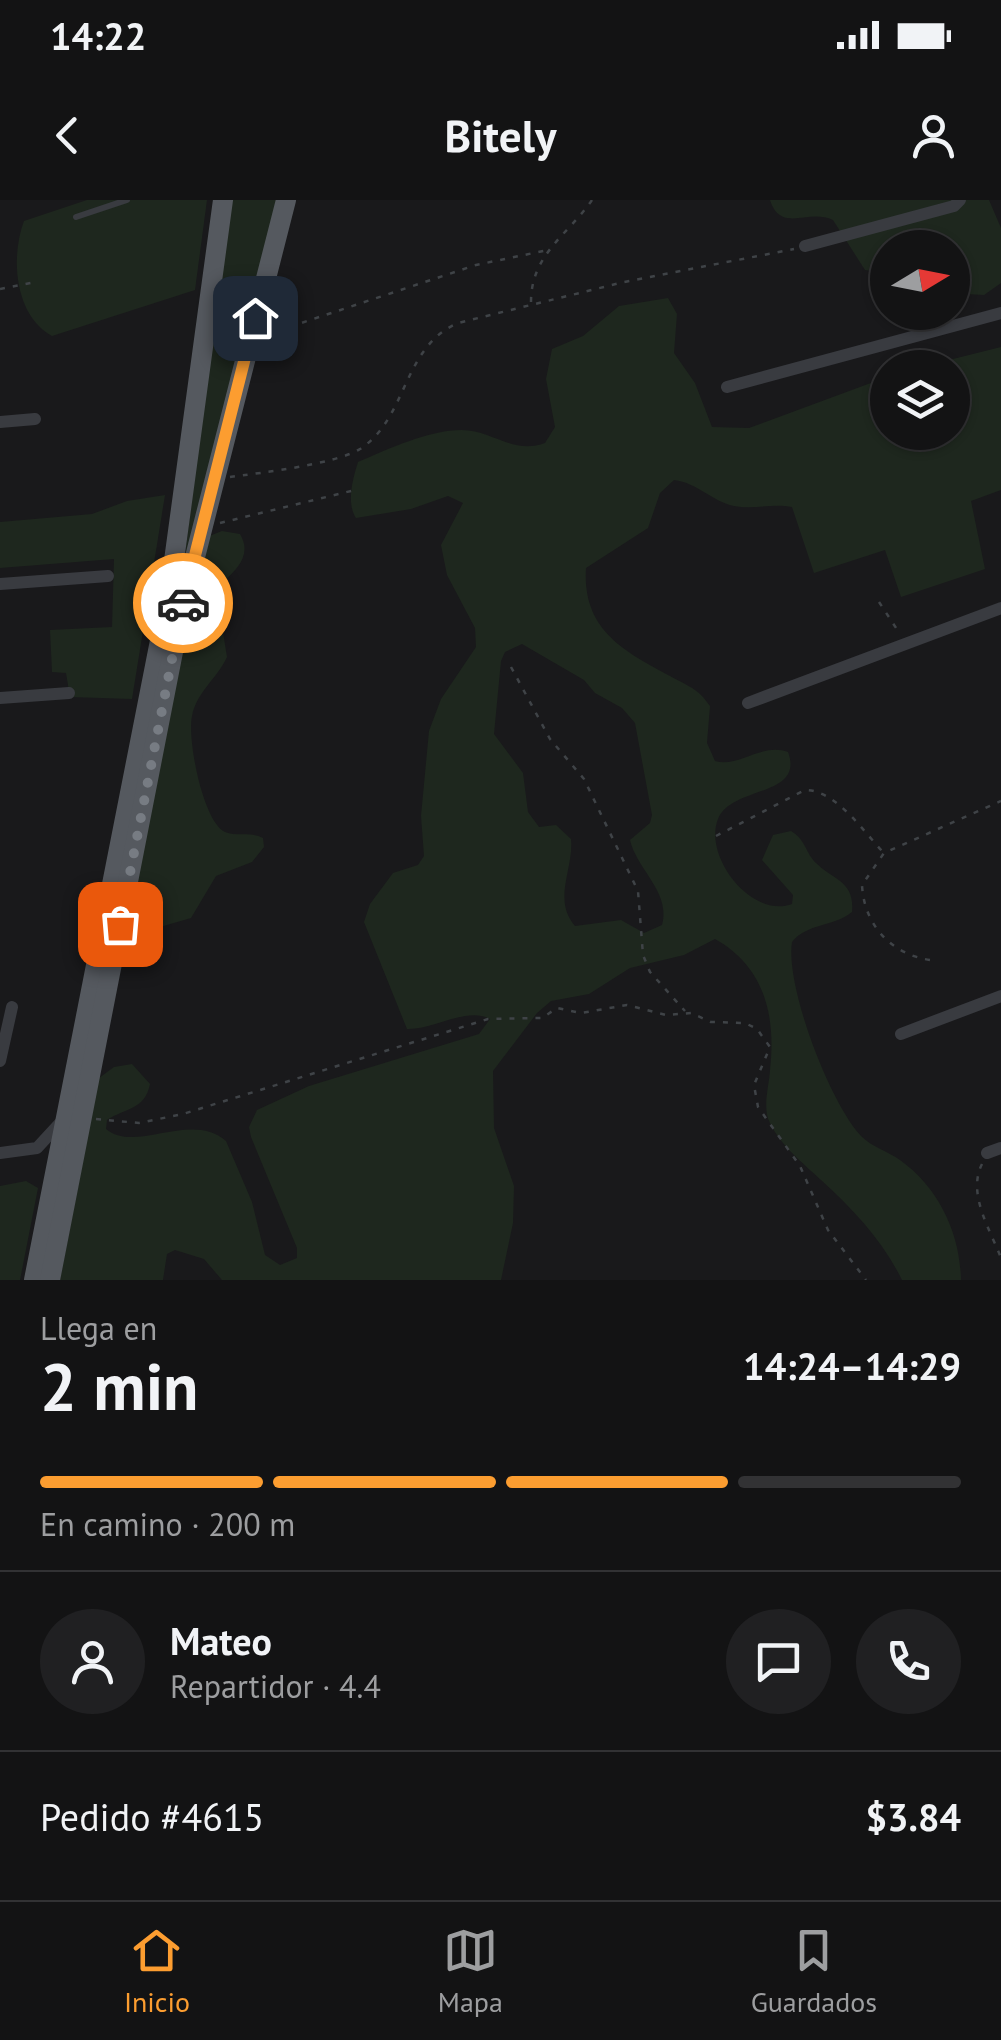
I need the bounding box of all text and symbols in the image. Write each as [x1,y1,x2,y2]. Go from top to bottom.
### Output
text: 14:22 [50,11,146,60]
text: Bitely [445,106,556,164]
icon: back [40,108,95,163]
icon: person [906,108,961,163]
north arrow [870,230,970,330]
map controls [870,230,970,450]
pin [213,276,298,361]
icon: home [228,291,283,346]
button: layers [870,350,970,450]
courier [133,553,233,653]
icon: car [156,576,211,631]
pin [78,882,163,967]
icon: bag [93,897,148,952]
text: Llega en [40,1307,157,1349]
text: 14:24–14:29 [743,1341,961,1390]
text: 2 min [40,1344,199,1428]
text: En camino · 200 m [40,1503,295,1545]
button: person [40,1609,145,1714]
button: chat [726,1609,831,1714]
button: phone [856,1609,961,1714]
text: Mateo [170,1616,272,1665]
text: Repartidor · 4.4 [170,1665,381,1707]
text: Pedido #4615 [40,1792,264,1841]
text: $3.84 [865,1792,961,1841]
tab: Inicio [124,1923,190,2020]
tab: Mapa [438,1923,503,2020]
tab: Guardados [751,1923,877,2020]

